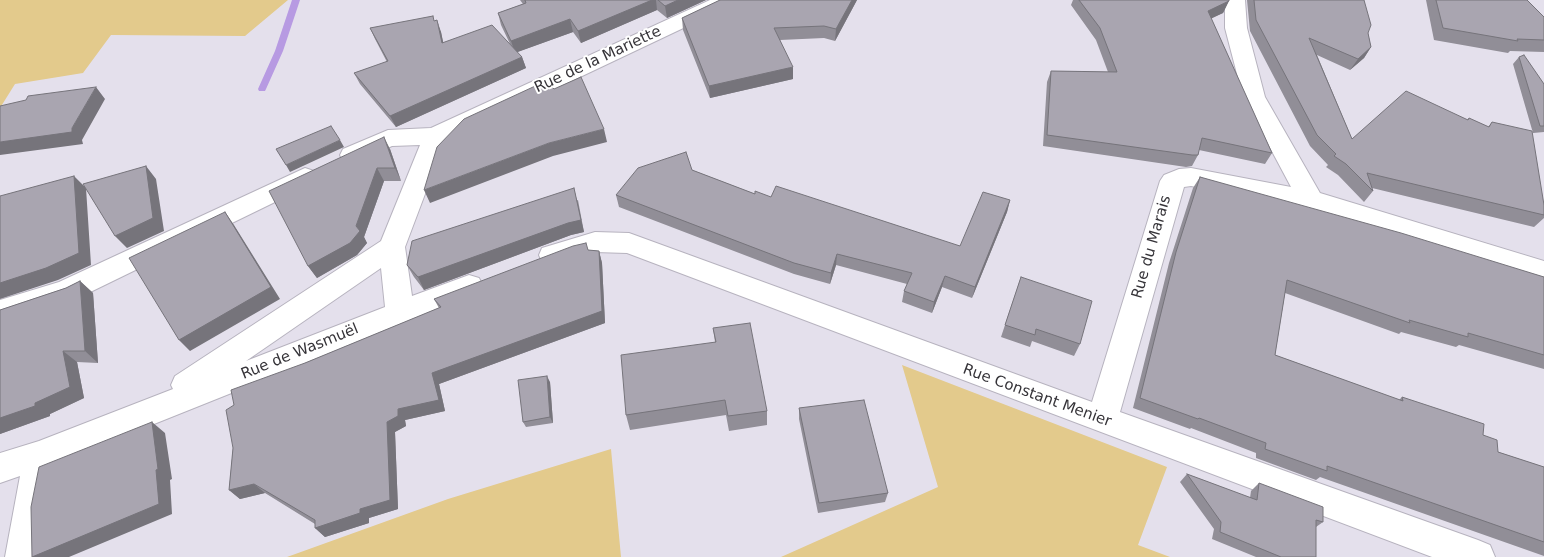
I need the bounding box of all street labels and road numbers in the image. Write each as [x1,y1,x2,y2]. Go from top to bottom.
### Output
street label: Rue de la Mariette [532,23,664,97]
street label: Rue du Marais [1129,193,1175,301]
street label: Rue de Wasmuël [239,320,361,384]
street label: Rue Constant Menier [960,361,1114,431]

